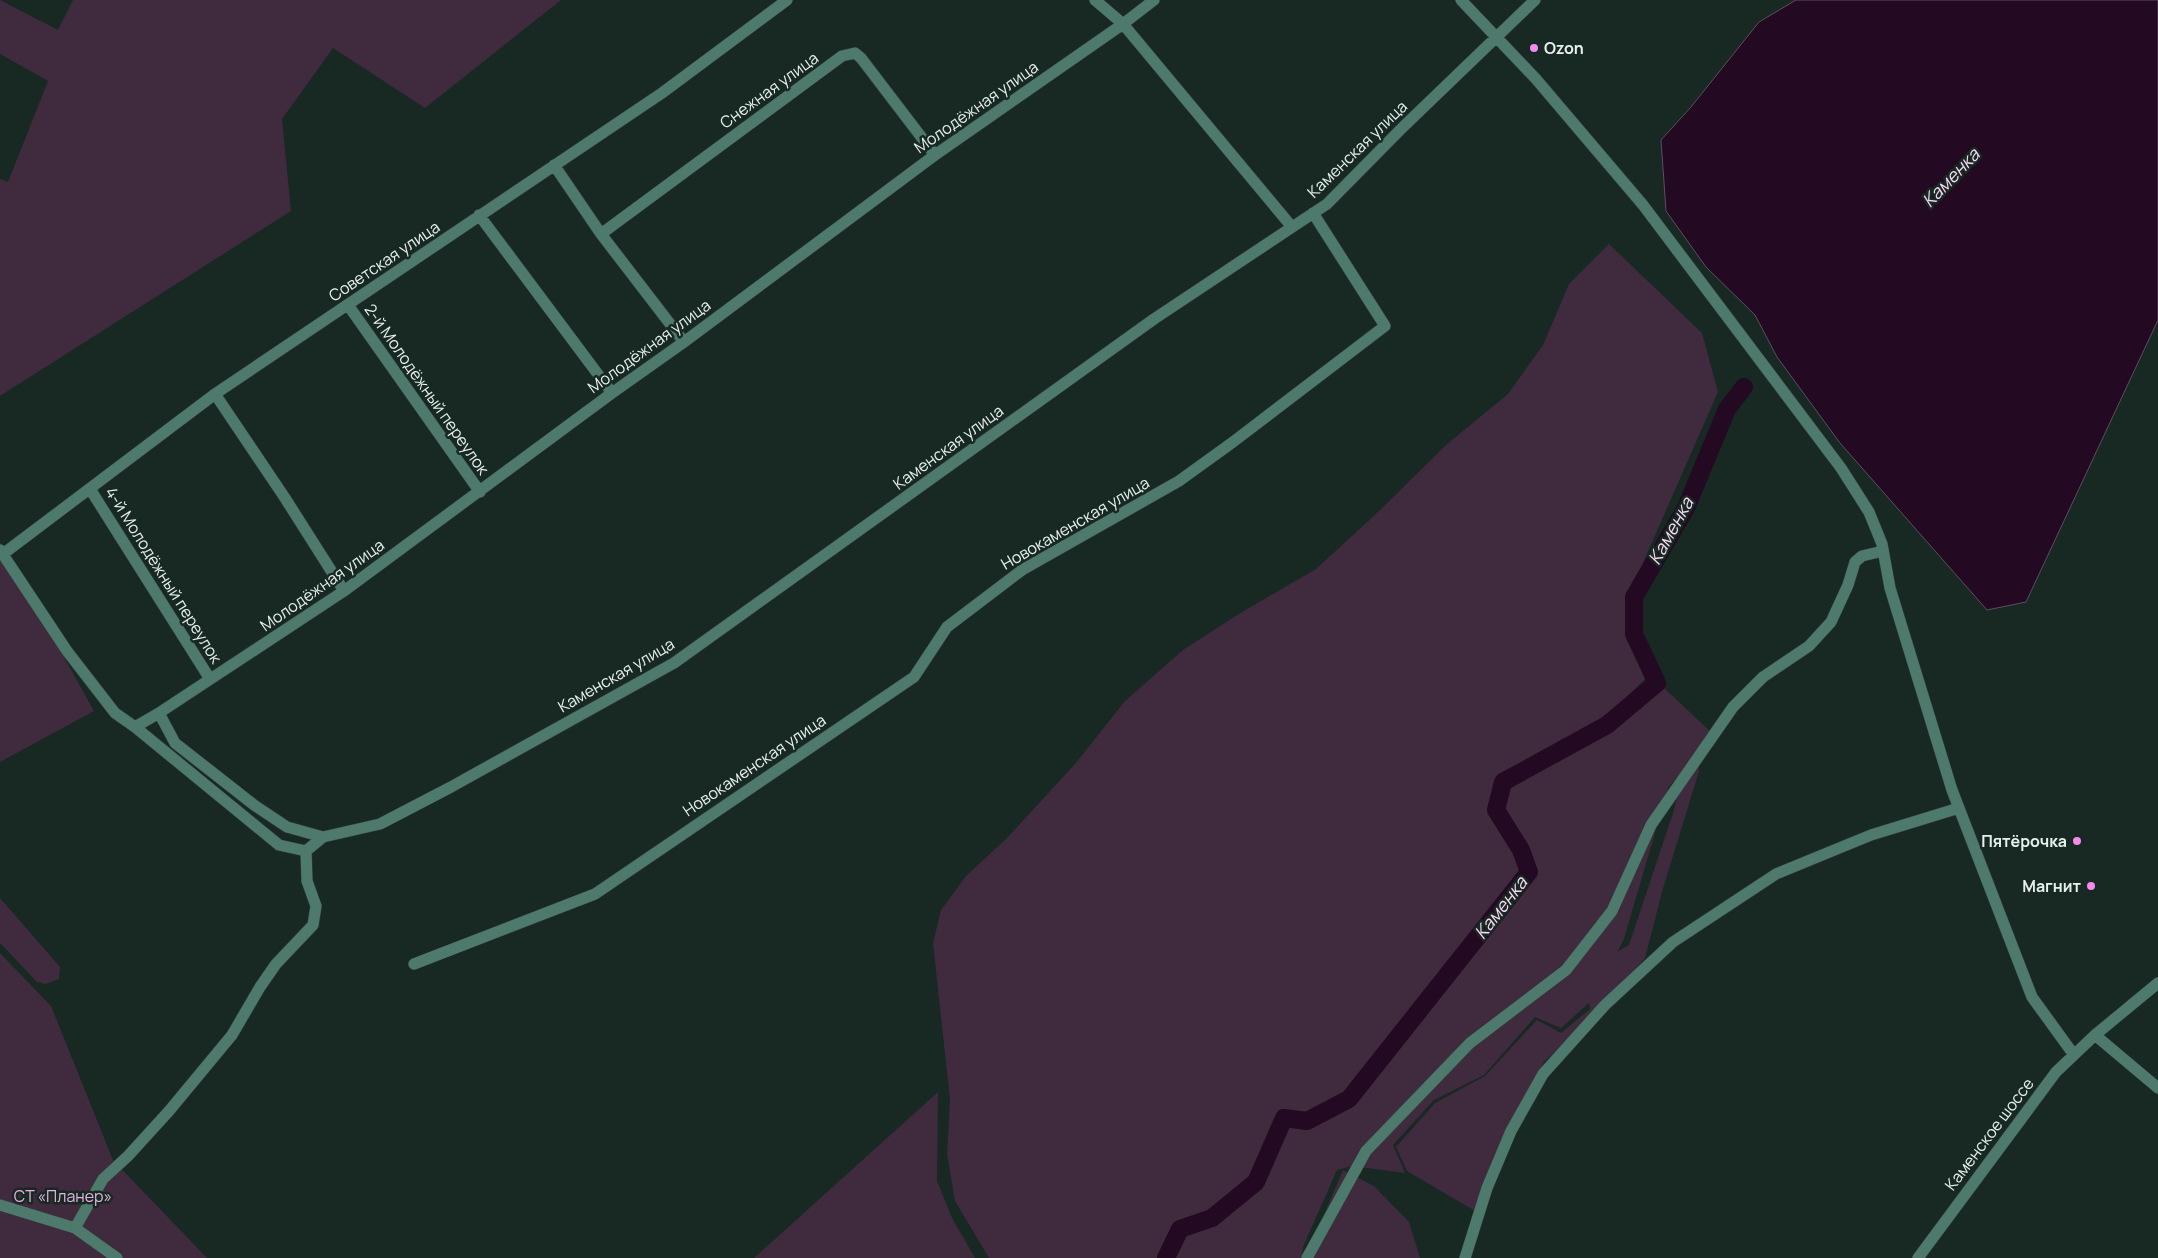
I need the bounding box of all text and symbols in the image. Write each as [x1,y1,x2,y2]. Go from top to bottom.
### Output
place label: Ozon [1544,37,1584,59]
marker: Ozon [1528,42,1540,54]
street label: Снежная улица [715,47,823,133]
street label: Молодёжная улица [910,56,1042,158]
street label: Каменская улица [1302,96,1412,202]
water label: Каменка [1916,142,1985,212]
street label: Советская улица [324,216,444,306]
street label: Молодёжная улица [583,294,715,398]
street label: 2-й Молодёжный переулок [360,299,495,480]
street label: Каменская улица [888,400,1008,494]
street label: Новокаменская улица [997,471,1153,575]
street label: 4-й Молодёжный переулок [101,483,228,668]
water label: Каменка [1642,492,1699,568]
street label: Молодёжная улица [256,534,388,636]
street label: Каменская улица [554,633,678,717]
street label: Новокаменская улица [678,709,830,821]
place label: Пятёрочка [1981,830,2067,852]
marker: Пятёрочка [2071,835,2083,847]
water label: Каменка [1468,870,1533,944]
place label: Магнит [2022,875,2081,897]
marker: Магнит [2085,880,2097,892]
street label: Каменское шоссе [1939,1073,2039,1195]
park label: СТ «Планер» [14,1185,112,1207]

